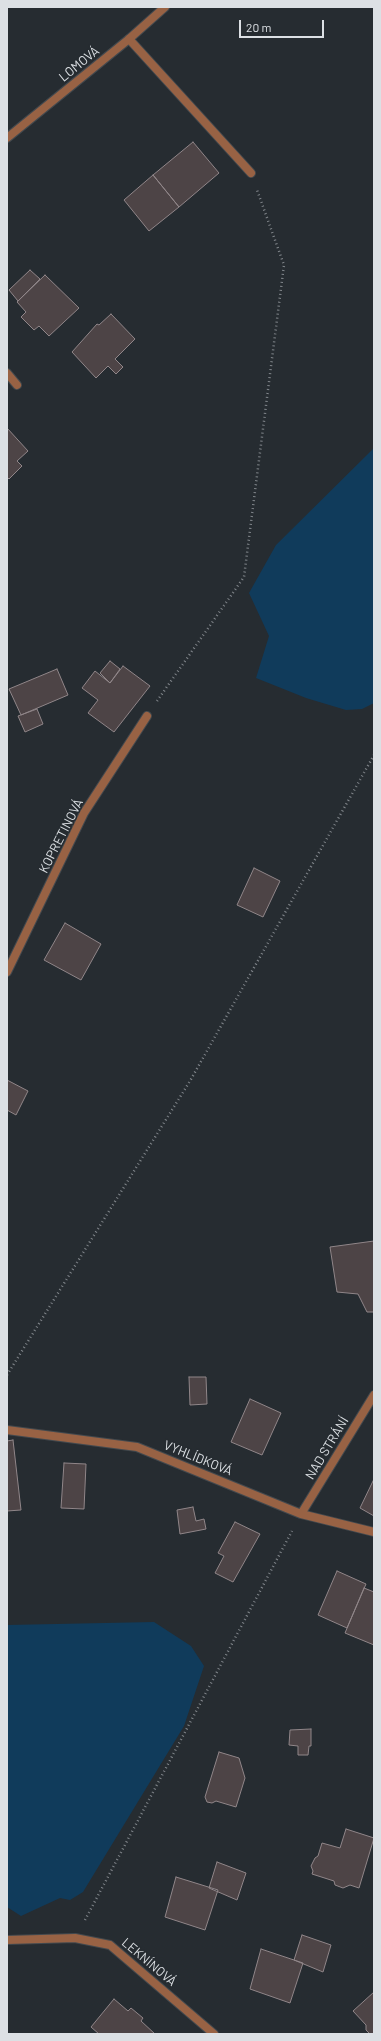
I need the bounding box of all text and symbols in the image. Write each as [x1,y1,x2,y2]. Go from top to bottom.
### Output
scale bar [241,12,326,38]
text: 20 m [246,20,272,34]
street label: LOMOVÁ [56,43,102,85]
street label: KOPRETINOVÁ [36,796,86,876]
street label: NAD STRÁNÍ [302,1414,352,1482]
street label: VYHLÍDKOVÁ [161,1437,235,1479]
street label: LEKNÍNOVÁ [119,1935,179,1989]

